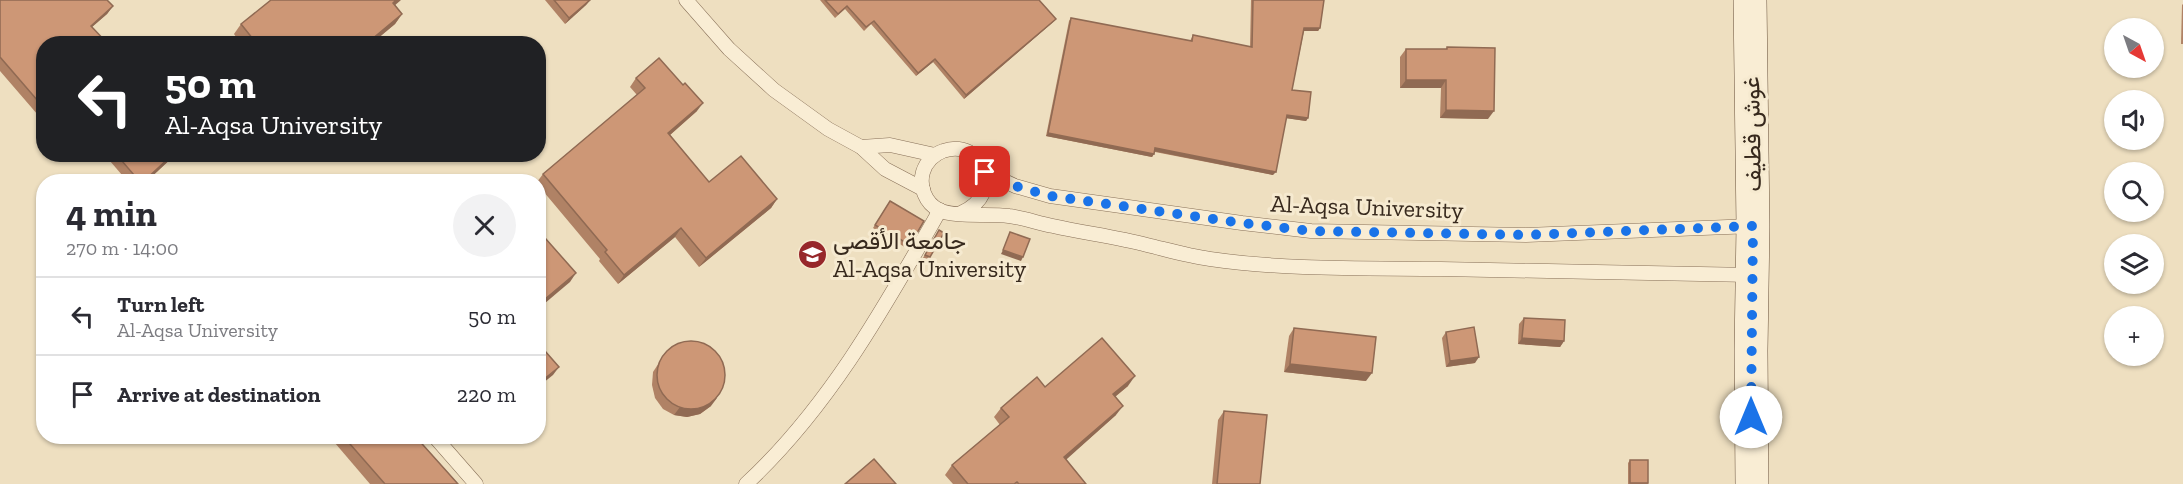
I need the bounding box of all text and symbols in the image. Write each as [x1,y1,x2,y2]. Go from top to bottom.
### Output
north arrow [2104,18,2164,78]
map controls [2104,18,2164,366]
text: 50 m [165,58,256,109]
icon: left [66,60,144,138]
street label: غوش قطيف [1736,76,1768,192]
button: sound [2104,90,2164,150]
text: Al-Aqsa University [165,109,382,141]
pin [959,146,1010,197]
icon: arrive [968,155,1001,188]
button: search [2104,162,2164,222]
street label: Al-Aqsa University [1270,189,1465,224]
text: 4 min [66,192,157,235]
button: close [453,194,516,257]
place label: جامعة الأقصى Al-Aqsa University [833,226,1027,283]
button: layers [2104,234,2164,294]
text: 270 m · 14:00 [66,236,179,260]
school or university icon: جامعة الأقصى Al-Aqsa University [796,239,828,271]
text: Turn left [117,291,204,318]
icon: left [66,300,99,333]
text: 50 m [468,303,516,330]
button: + [2104,306,2164,366]
text: Al-Aqsa University [117,318,278,342]
icon: arrive [66,378,99,411]
text: Arrive at destination [117,381,320,408]
text: 220 m [457,381,516,408]
position arrow [1719,385,1783,449]

